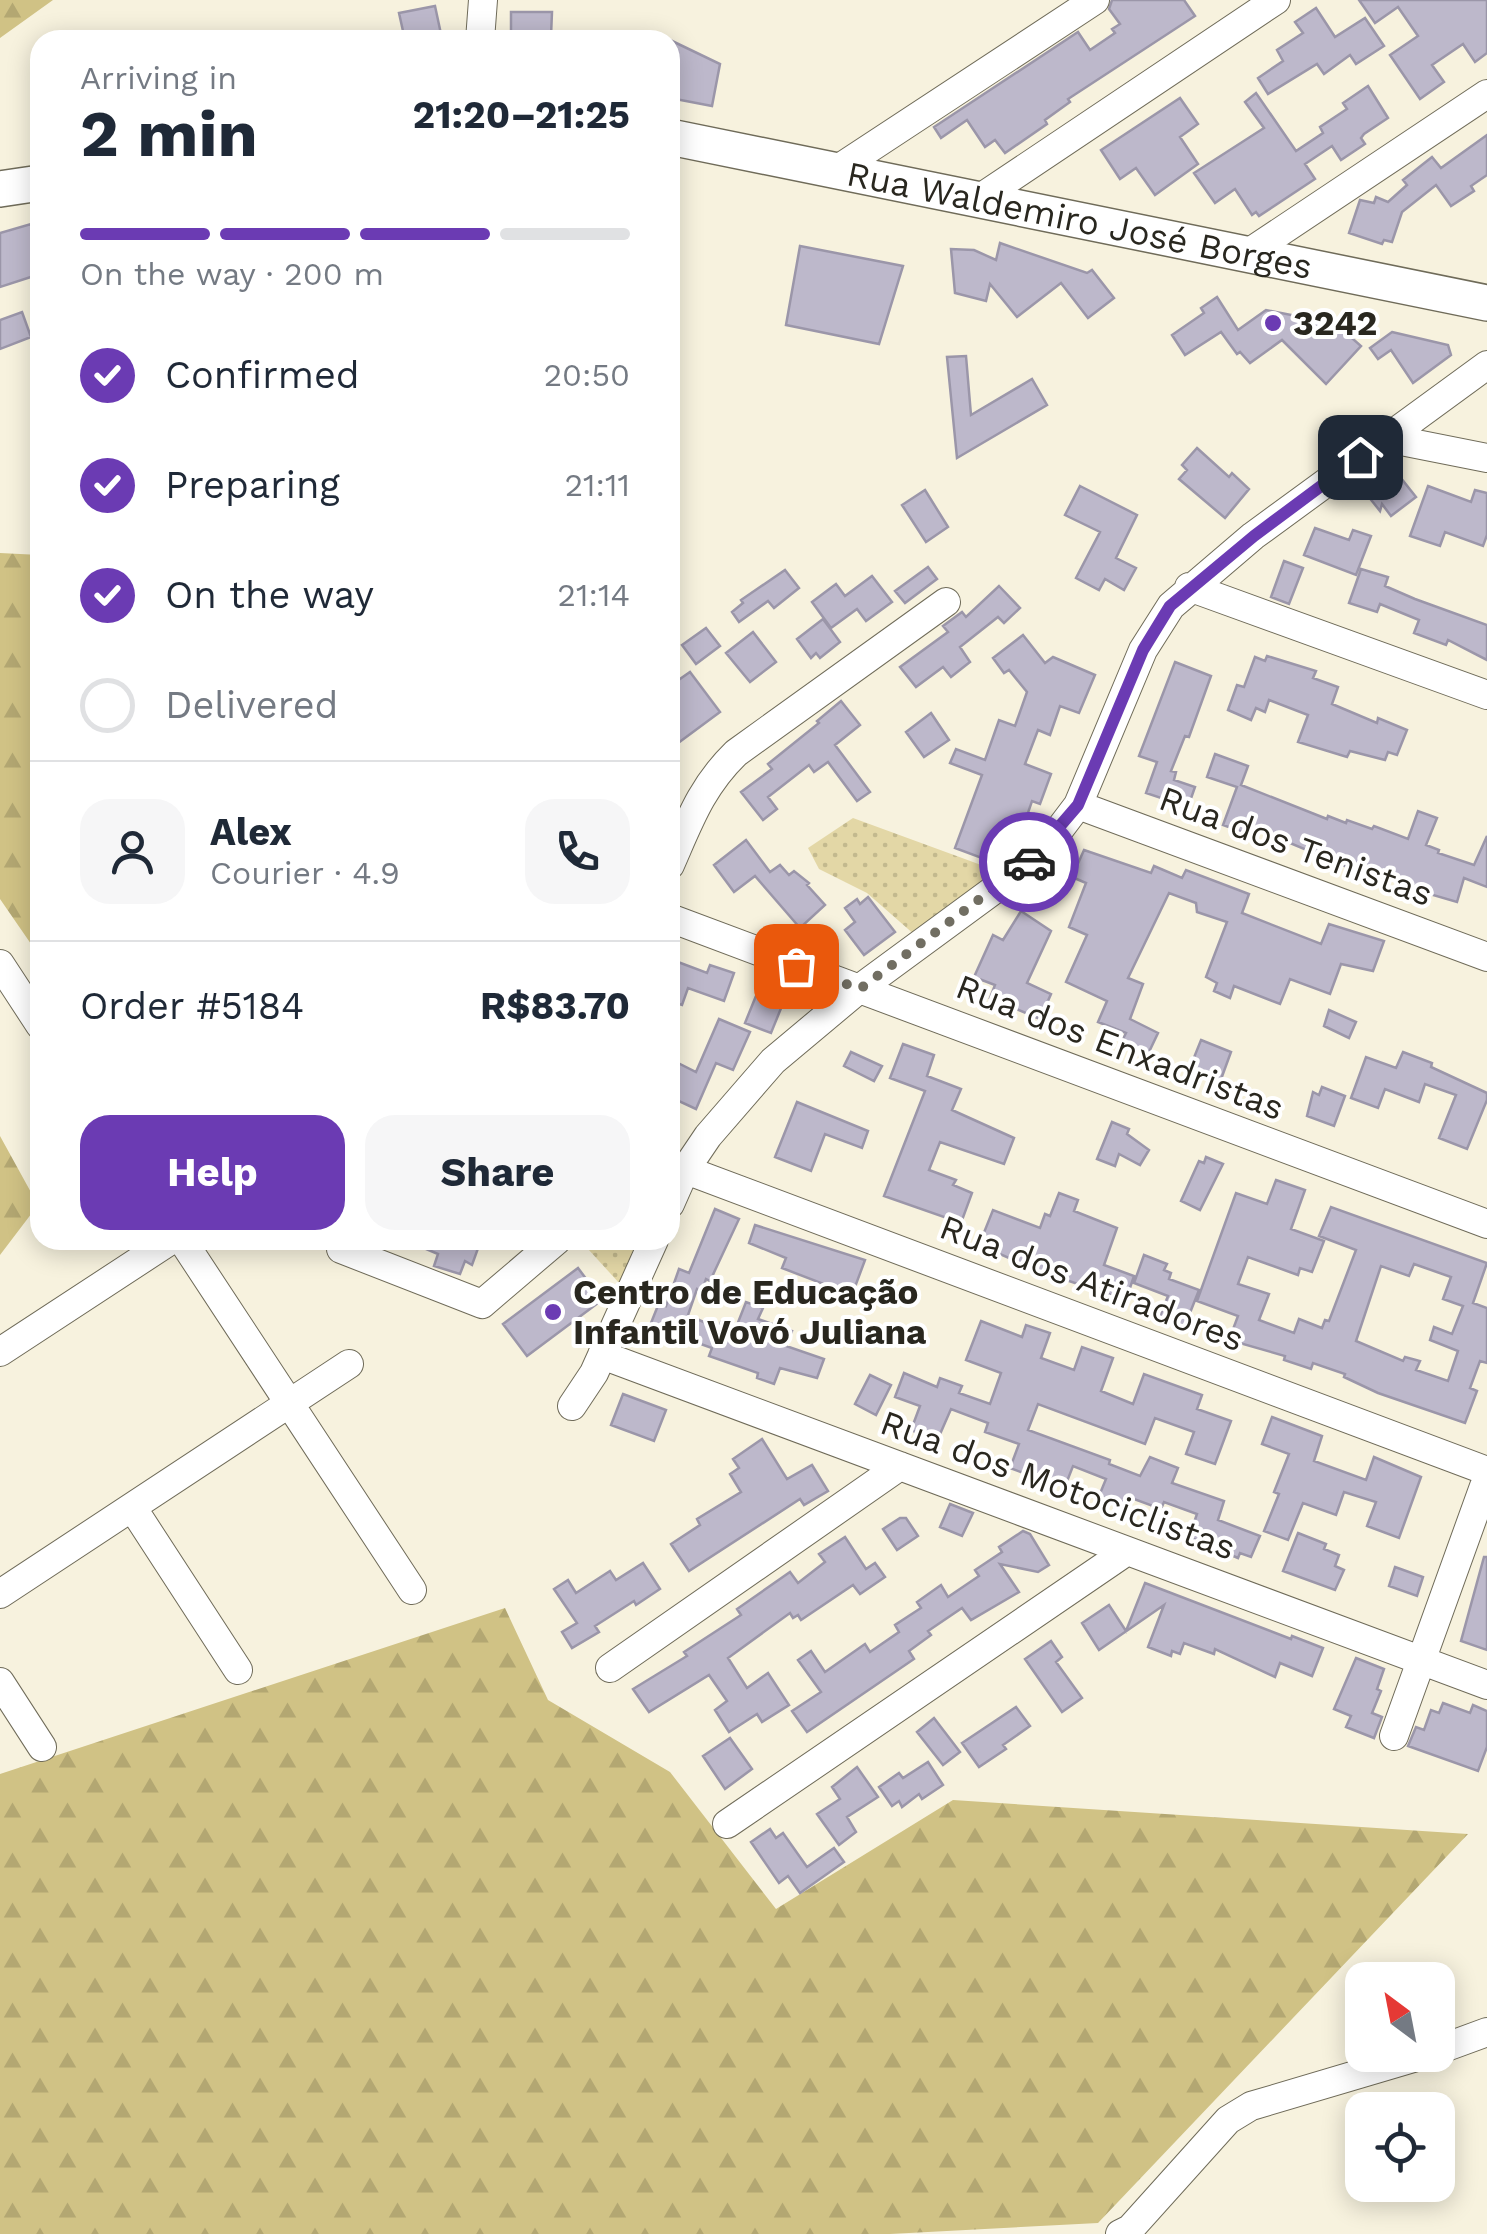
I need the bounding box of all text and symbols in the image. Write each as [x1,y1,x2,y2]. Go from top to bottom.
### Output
text: Arriving in [80,59,237,97]
text: 21:20–21:25 [413,93,630,137]
text: 2 min [80,96,258,172]
street label: Rua Waldemiro José Borges [843,152,1316,288]
text: On the way · 200 m [80,255,384,293]
place label: 3242 [1293,302,1377,344]
marker: 3242 [1262,312,1284,334]
icon: check [80,348,135,403]
text: Confirmed [165,353,360,397]
text: 20:50 [543,356,630,394]
pin [1318,415,1403,500]
icon: home [1333,430,1388,485]
icon: check [80,458,135,513]
text: Preparing [165,463,340,507]
text: 21:11 [564,466,630,504]
icon: check [80,568,135,623]
text: On the way [165,573,374,617]
text: 21:14 [557,576,630,614]
text: Delivered [165,683,338,727]
street label: Rua dos Tenistas [1154,777,1438,915]
button: person [80,799,185,904]
button: phone [525,799,630,904]
text: Alex [210,810,292,854]
courier [979,812,1079,912]
icon: car [1002,835,1057,890]
text: Courier · 4.9 [210,854,400,892]
pin [754,924,839,1009]
icon: bag [769,939,824,994]
street label: Rua dos Enxadristas [950,965,1290,1129]
text: Order #5184 [80,984,304,1028]
text: R$83.70 [480,984,630,1028]
button: Help [80,1115,345,1230]
button: Share [365,1115,630,1230]
street label: Rua dos Atiradores [934,1206,1250,1360]
place label: Centro de Educação Infantil Vovó Juliana [573,1271,927,1353]
marker: Centro de Educação Infantil Vovó Juliana [542,1301,564,1323]
street label: Rua dos Motociclistas [875,1401,1241,1569]
north arrow [1345,1962,1455,2072]
map controls [1345,1962,1455,2202]
button: locate [1345,2092,1455,2202]

